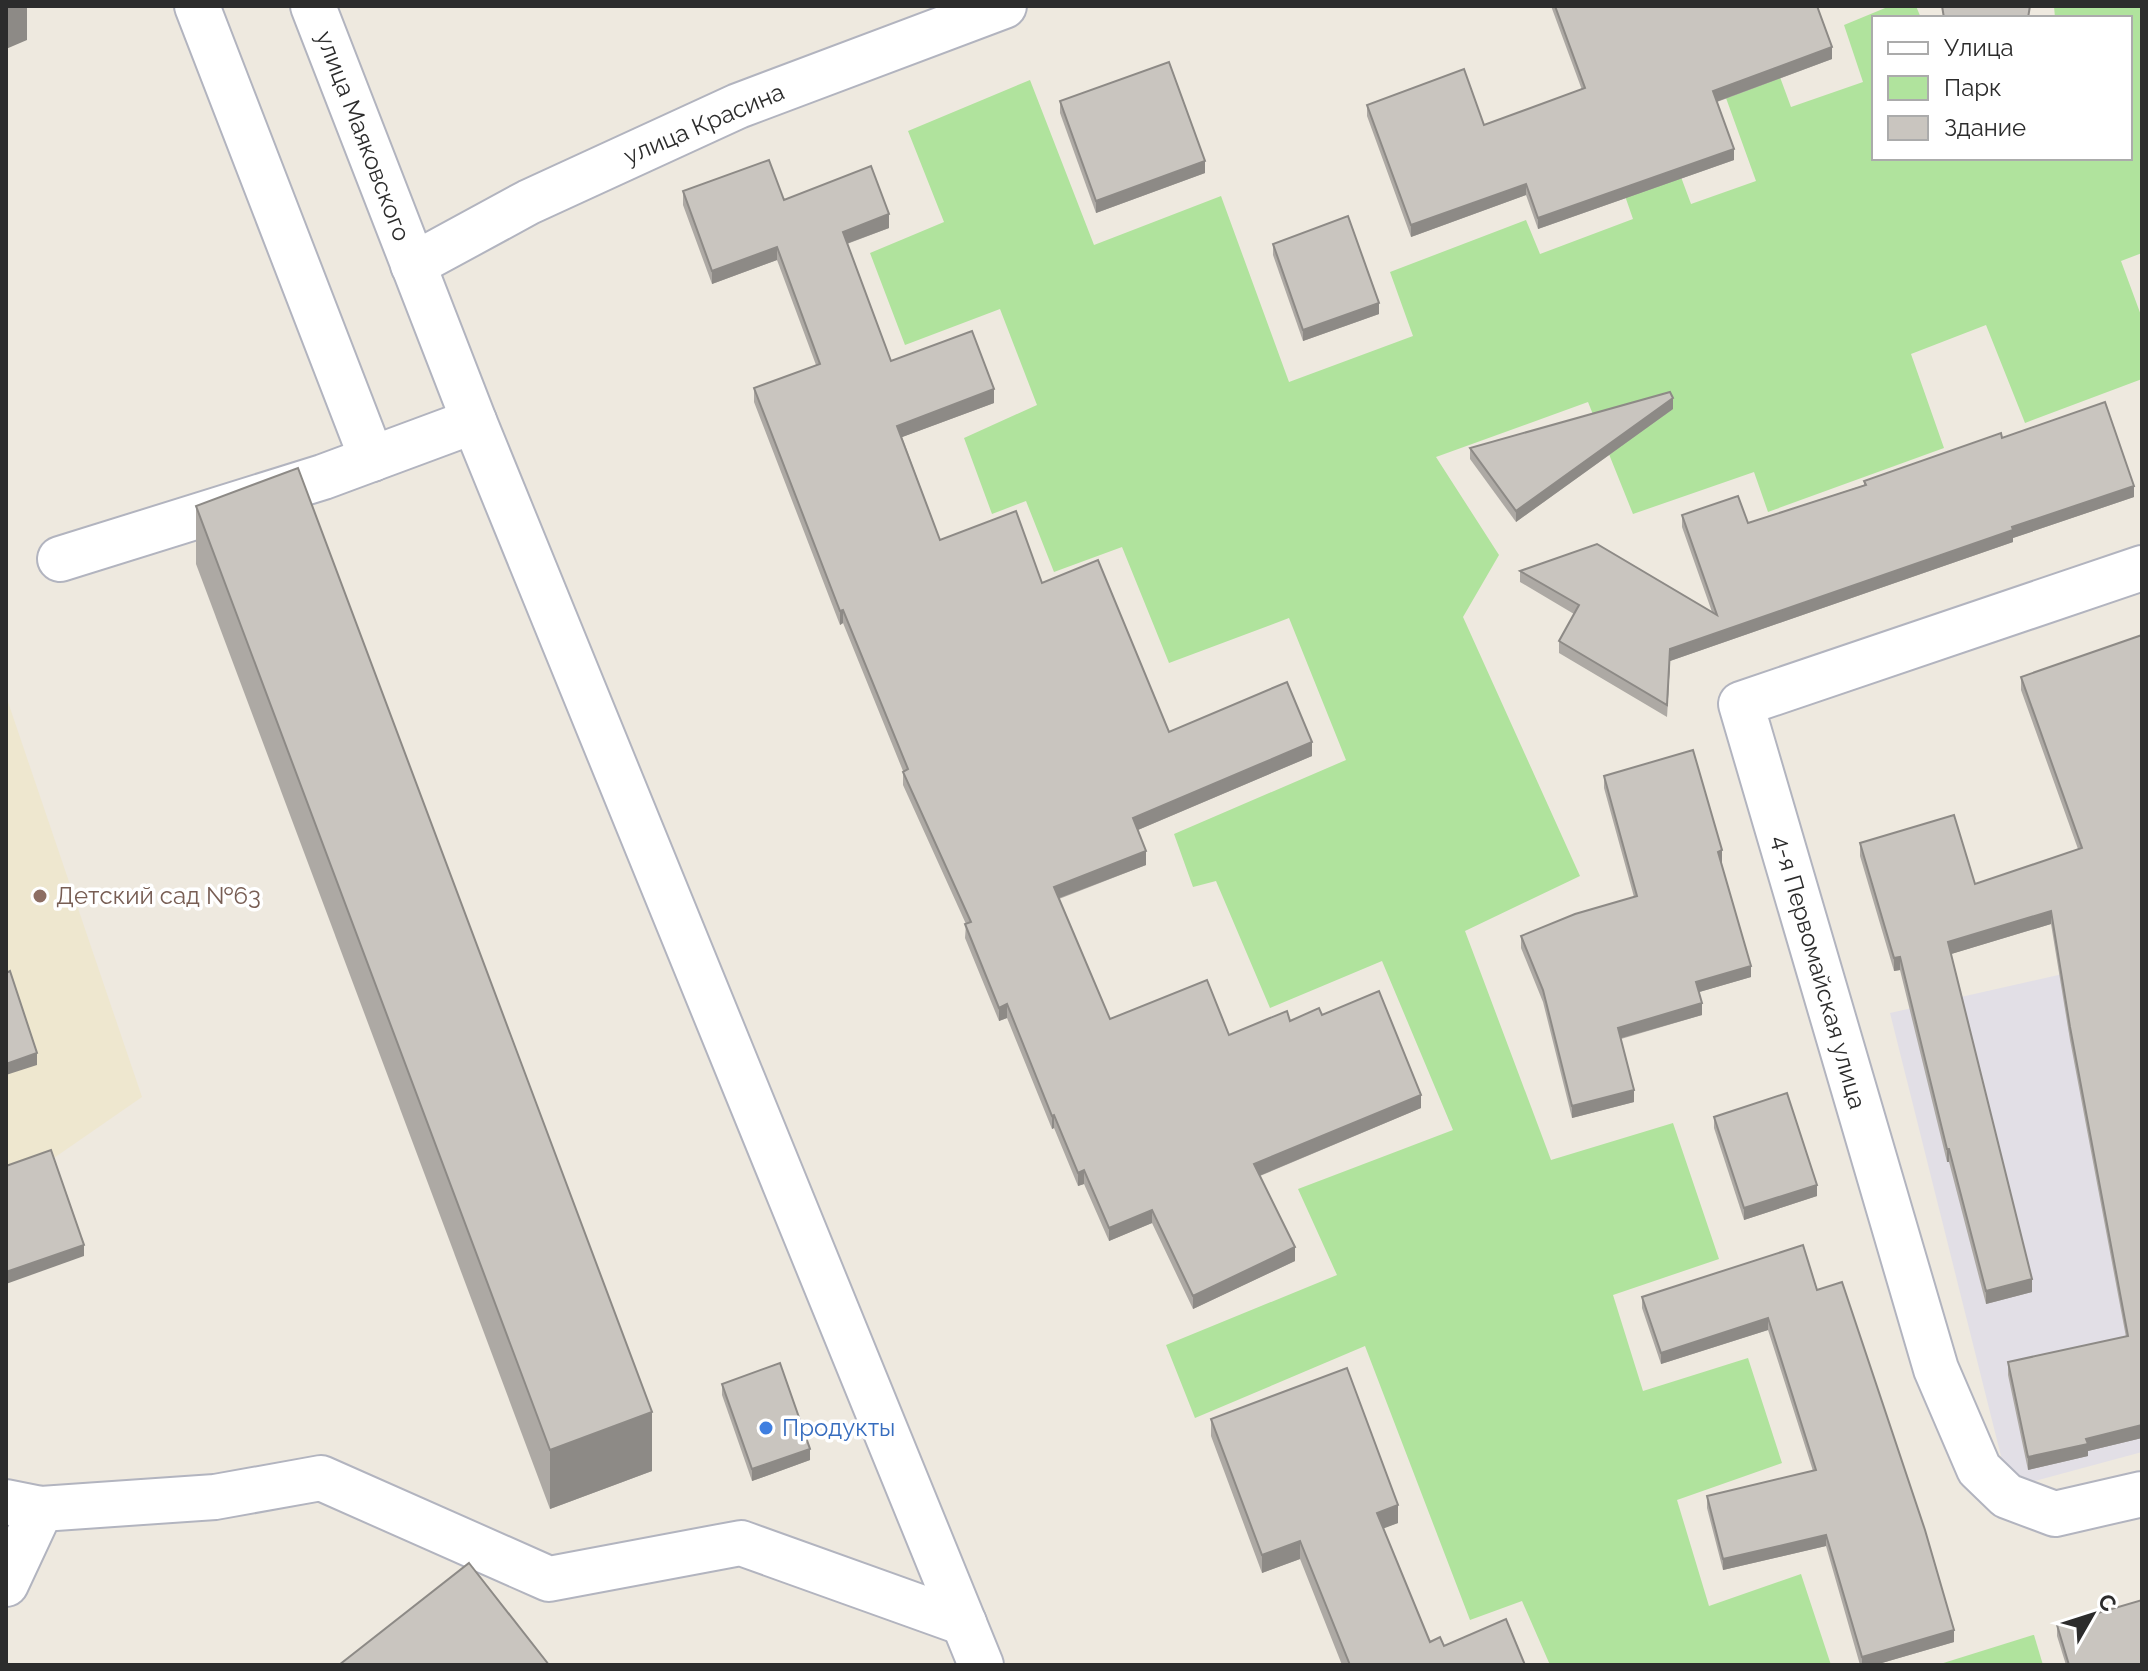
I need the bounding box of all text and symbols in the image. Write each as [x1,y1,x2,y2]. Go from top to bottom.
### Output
legend [1872,16,2132,160]
street label: улица Маяковского [310,27,417,245]
text: Улица [1944,33,2014,62]
text: Парк [1944,73,2002,102]
street label: улица Красина [619,77,788,170]
text: Здание [1944,113,2026,142]
street label: 4-я Первомайская улица [1766,832,1872,1112]
place label: Детский сад №63 [56,881,261,910]
marker: Детский сад №63 [31,887,49,905]
place label: Продукты [782,1413,895,1442]
marker: Продукты [757,1419,775,1437]
north arrow [2052,1575,2132,1655]
text: С [2093,1588,2122,1616]

